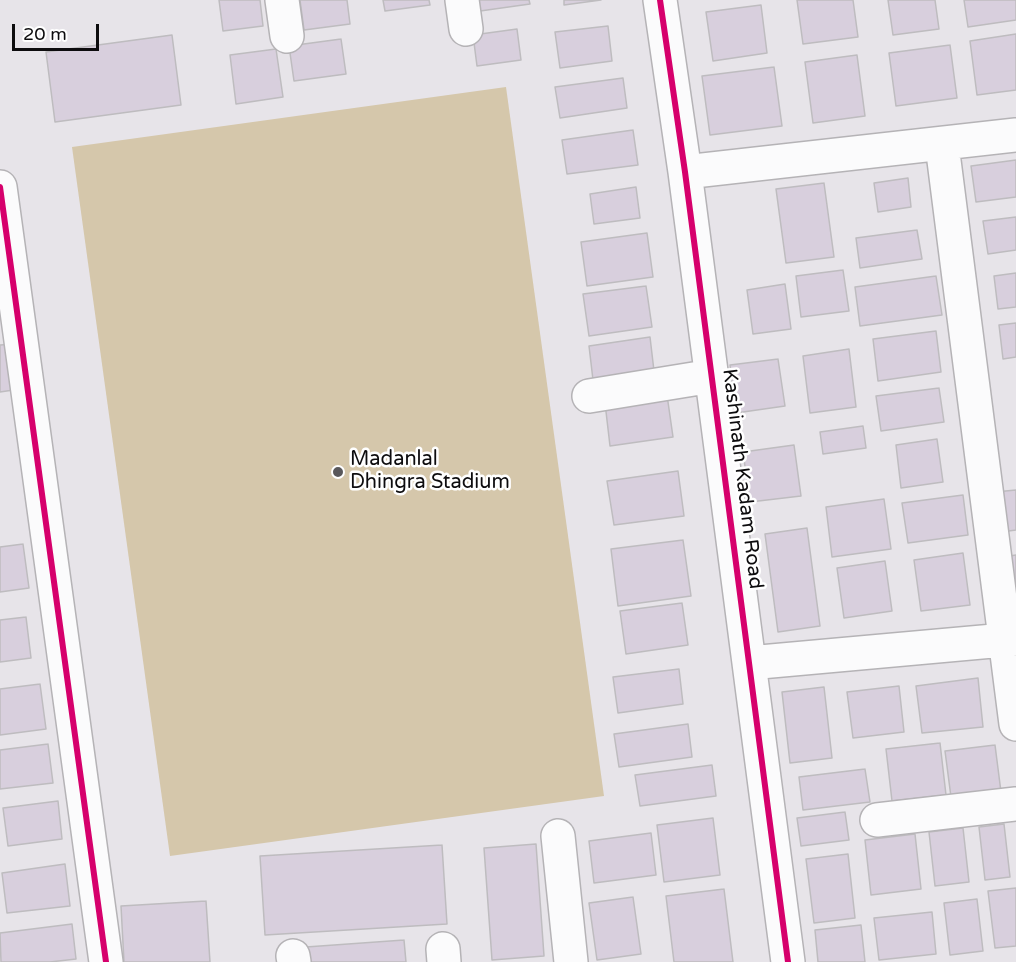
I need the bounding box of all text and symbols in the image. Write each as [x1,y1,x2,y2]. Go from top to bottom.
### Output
scale bar [15,12,102,50]
text: 20 m [23,23,67,45]
street label: Kashinath Kadam Road [717,367,767,591]
place label: Madanlal Dhingra Stadium [350,448,510,495]
marker: Madanlal Dhingra Stadium [331,465,345,479]

